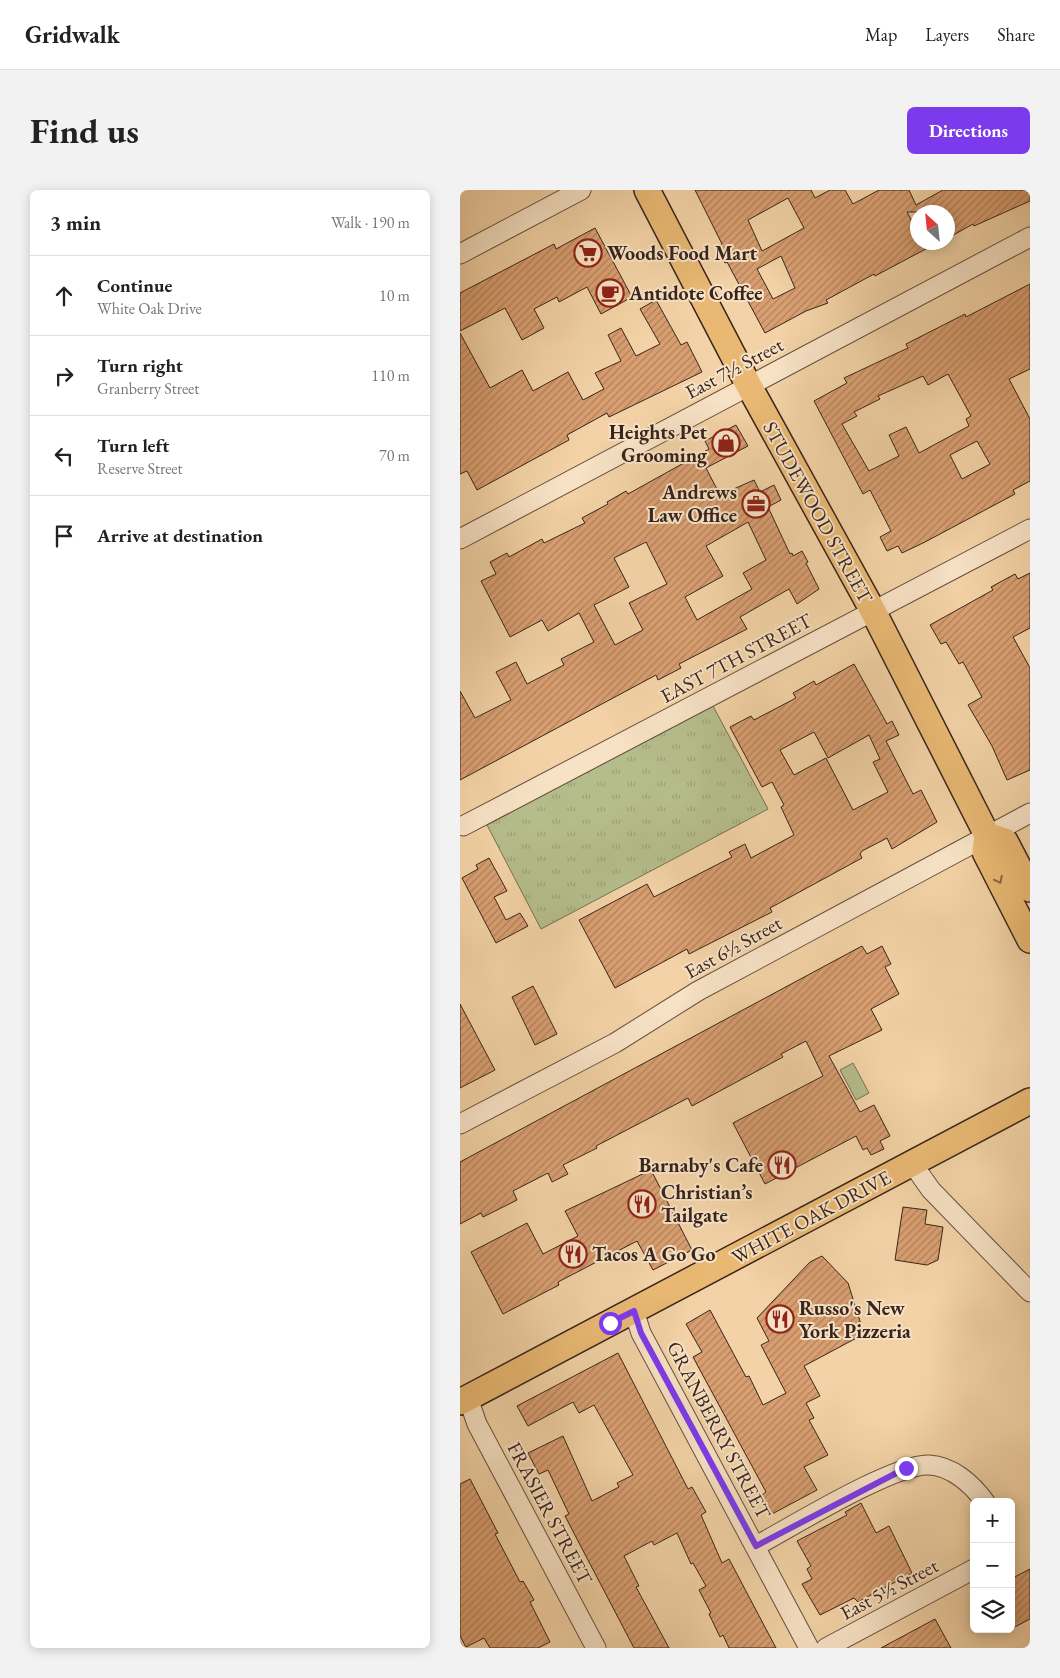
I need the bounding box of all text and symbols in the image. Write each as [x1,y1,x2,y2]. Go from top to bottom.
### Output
text: Gridwalk [25,19,120,50]
text: Map [865,23,897,46]
text: Layers [925,23,969,46]
text: Share [997,23,1035,46]
button: Directions [907,107,1030,154]
text: Find us [30,108,139,153]
north arrow [910,205,955,250]
text: 3 min [50,209,101,236]
text: Walk · 190 m [331,212,410,233]
supermarket icon: Woods Food Mart [573,238,603,268]
place label: Woods Food Mart [607,240,757,266]
text: Continue [97,273,172,298]
cafe icon: Antidote Coffee [595,278,625,308]
place label: Antidote Coffee [628,280,763,306]
icon: ahead [50,282,78,310]
text: 10 m [379,285,410,306]
text: White Oak Drive [97,298,202,319]
street label: East 7½ Street [680,331,788,405]
text: Turn right [97,353,183,378]
icon: right [50,362,78,390]
text: 110 m [371,365,410,386]
text: Granberry Street [97,378,199,399]
street label: STUDEWOOD STREET [757,416,879,608]
place label: Heights Pet Grooming [609,419,708,468]
shop icon: Heights Pet Grooming [711,428,741,458]
text: Turn left [97,433,169,458]
icon: left [50,442,78,470]
text: 70 m [379,445,410,466]
text: Reserve Street [97,458,183,479]
place label: Andrews Law Office [648,479,737,528]
office icon: Andrews Law Office [741,489,771,519]
icon: arrive [50,522,78,550]
text: Arrive at destination [97,523,263,548]
street label: EAST 7TH STREET [656,607,817,709]
one-way arrow [993,875,1003,884]
street label: East 6½ Street [680,909,787,984]
restaurant icon: Barnaby's Cafe [767,1150,797,1180]
place label: Barnaby's Cafe [639,1152,763,1178]
street label: WHITE OAK DRIVE [727,1164,895,1270]
place label: Christian’s Tailgate [661,1179,753,1228]
restaurant icon: Christian’s Tailgate [627,1189,657,1219]
restaurant icon: Tacos A Go Go [558,1239,588,1269]
place label: Tacos A Go Go [592,1241,715,1267]
place label: Russo's New York Pizzeria [799,1295,911,1344]
restaurant icon: Russo's New York Pizzeria [765,1304,795,1334]
route start [599,1312,622,1335]
street label: GRANBERRY STREET [661,1337,777,1524]
street label: FRASIER STREET [502,1437,599,1589]
route end [895,1457,918,1480]
map controls [970,1498,1015,1633]
button: + [970,1498,1015,1543]
button: − [970,1543,1015,1588]
street label: East 5½ Street [835,1552,943,1626]
button: layers [970,1588,1015,1633]

